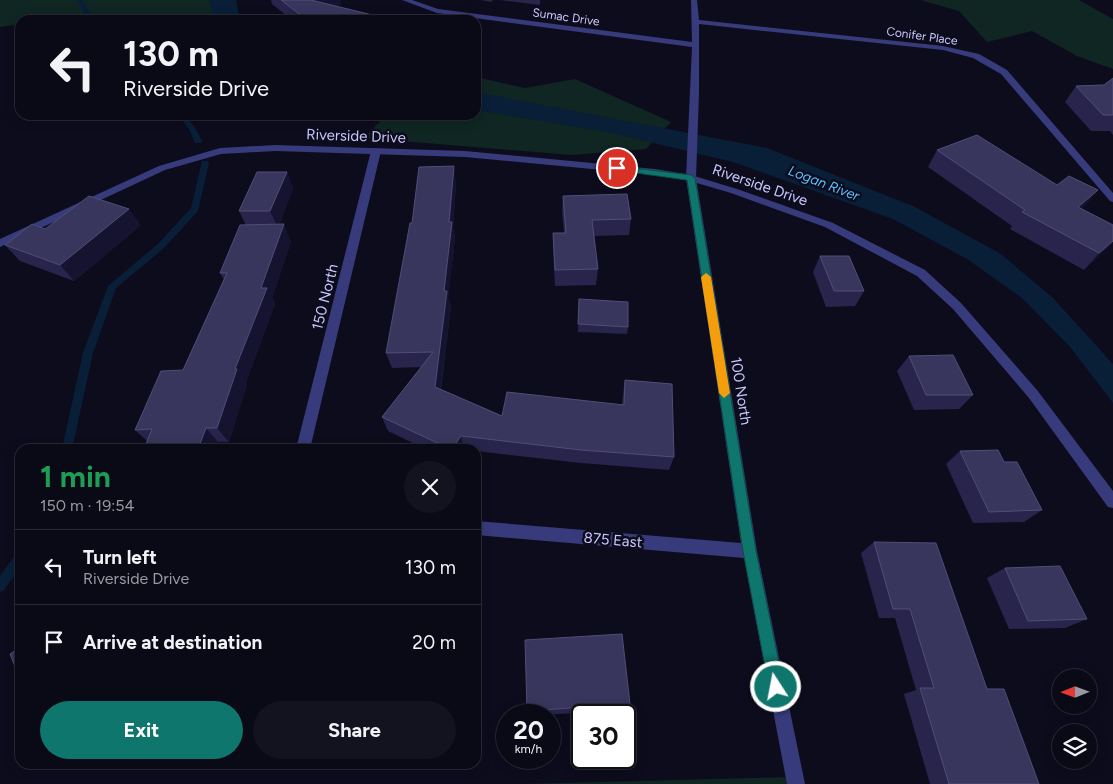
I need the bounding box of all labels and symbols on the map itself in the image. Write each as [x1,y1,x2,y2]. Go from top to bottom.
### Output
street label: Sumac Drive [532,5,601,29]
street label: Conifer Place [885,24,959,48]
street label: Riverside Drive [306,125,406,147]
pin [596,147,638,189]
street label: Riverside Drive [710,160,810,210]
water label: Logan River [786,162,863,205]
street label: 150 North [308,262,342,332]
street label: 100 North [727,356,755,426]
street label: 875 East [583,528,643,552]
position arrow [749,660,801,712]
north arrow [1052,669,1098,714]
speed limit sign: 30 [571,704,636,769]

